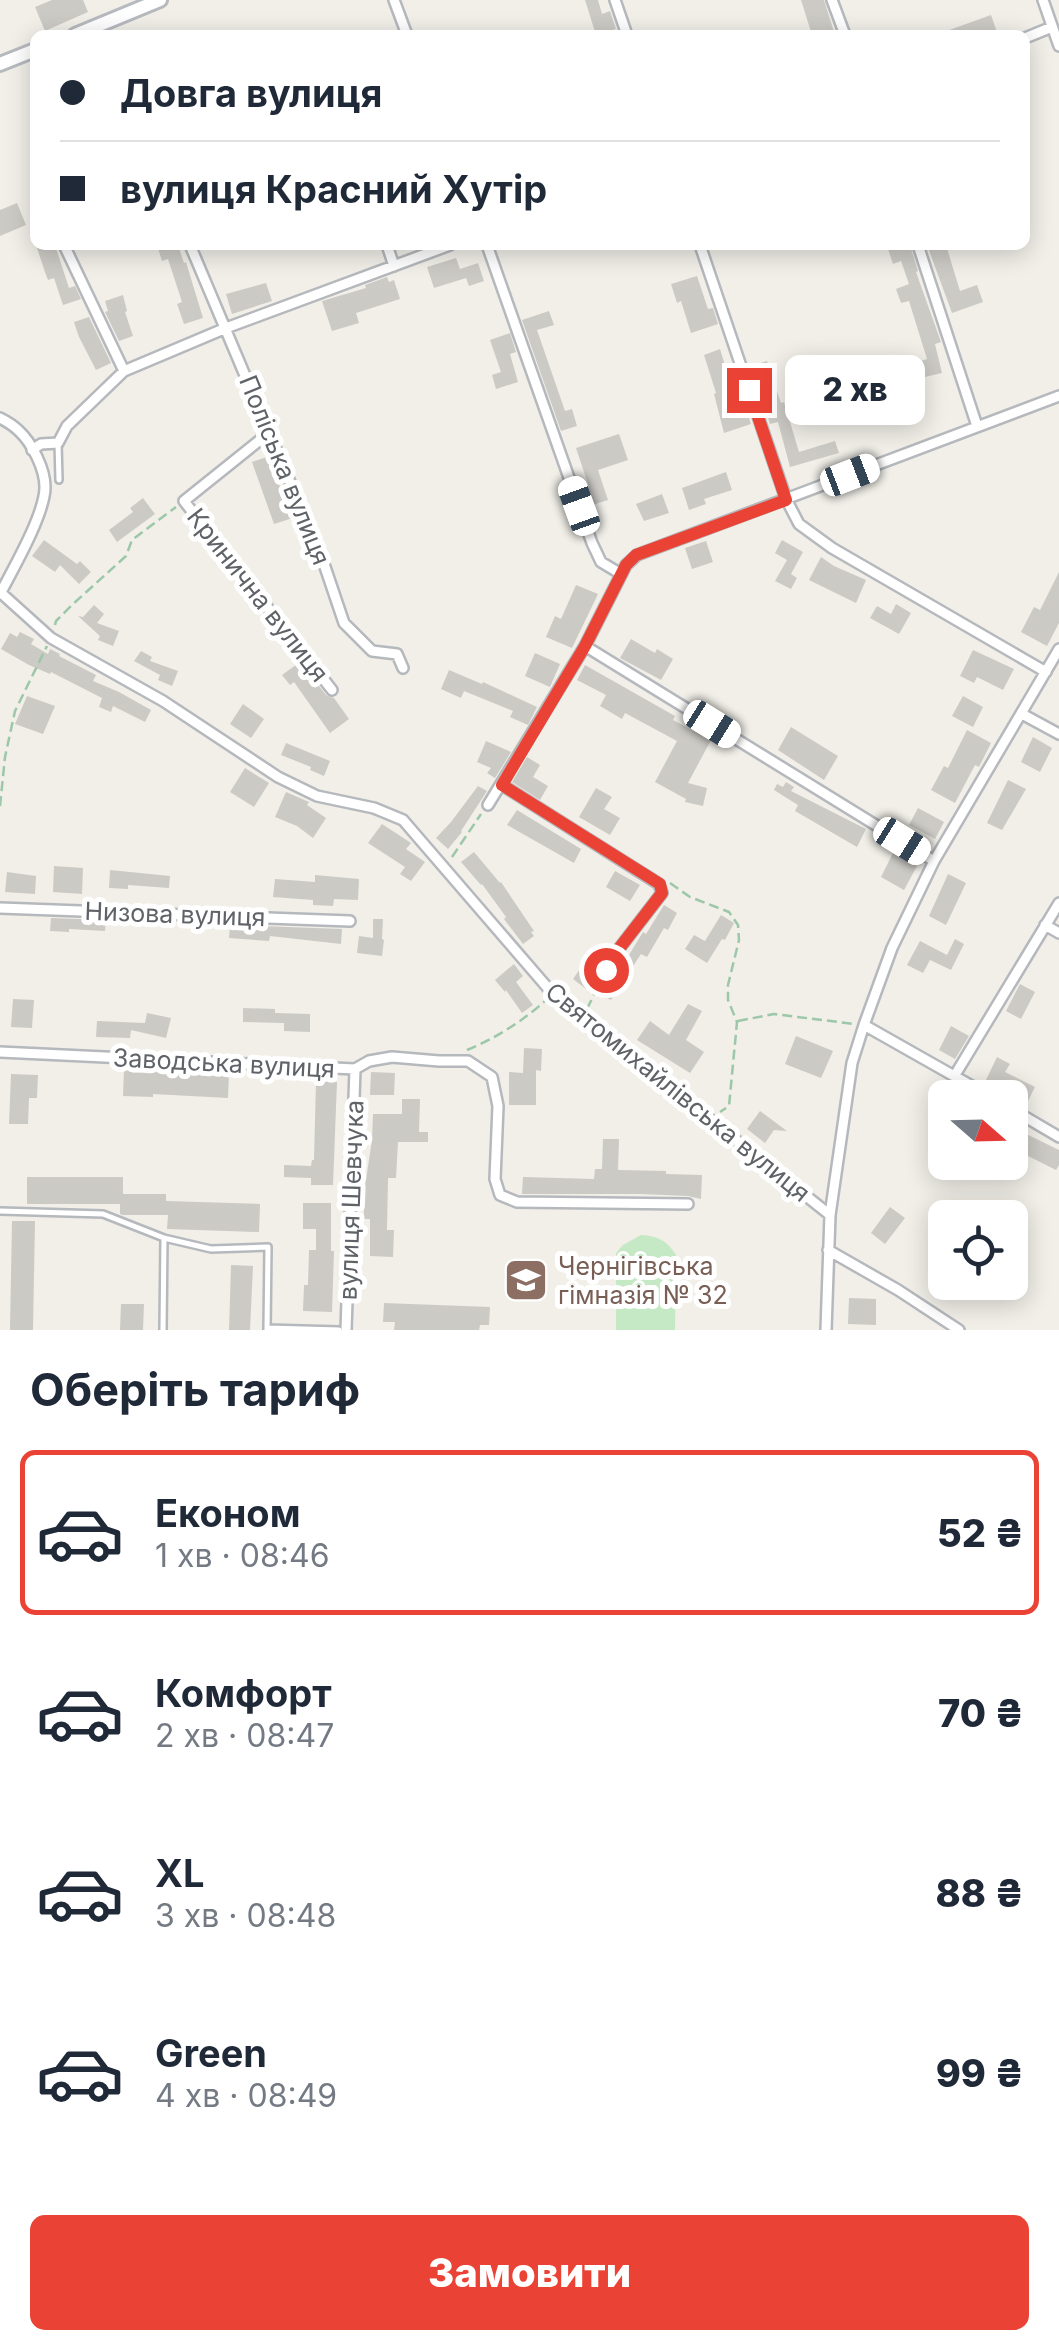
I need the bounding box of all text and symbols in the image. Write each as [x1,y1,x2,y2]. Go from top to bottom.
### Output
text: Довга вулиця [120,70,383,116]
text: вулиця Красний Хутір [120,166,547,212]
callout: 2 хв [784,355,924,425]
route end [727,368,772,413]
text: 2 хв [822,370,888,409]
street label: Поліська вулиця [233,371,337,569]
car [817,450,883,500]
car [555,473,603,539]
street label: Кринична вулиця [181,502,335,688]
car [679,695,745,753]
car [869,812,935,870]
street label: Низова вулиця [84,896,266,932]
route start [584,948,629,993]
street label: Святомихайлівська вулиця [540,976,816,1208]
street label: Заводська вулиця [112,1042,336,1084]
north arrow [928,1080,1028,1180]
map controls [928,1080,1028,1300]
street label: вулиця Шевчука [333,1099,369,1301]
button: locate [928,1200,1028,1300]
place label: Чернігівська гімназія № 32 [558,1251,728,1310]
school or university icon: Чернігівська гімназія № 32 [503,1257,549,1303]
text: Оберіть тариф [30,1362,360,1417]
icon: car [35,1488,125,1578]
text: Економ [155,1490,301,1536]
text: 52 ₴ [937,1510,1024,1556]
text: 1 хв · 08:46 [155,1536,330,1575]
icon: car [35,1668,125,1758]
text: Комфорт [155,1670,332,1716]
text: 70 ₴ [938,1690,1024,1736]
text: 2 хв · 08:47 [155,1716,334,1755]
icon: car [35,1848,125,1938]
text: XL [155,1850,205,1896]
text: 88 ₴ [936,1870,1024,1916]
text: 3 хв · 08:48 [155,1896,336,1935]
icon: car [35,2028,125,2118]
text: Green [155,2030,267,2076]
text: 99 ₴ [936,2050,1024,2096]
text: 4 хв · 08:49 [155,2076,337,2115]
button: Замовити [30,2215,1029,2330]

